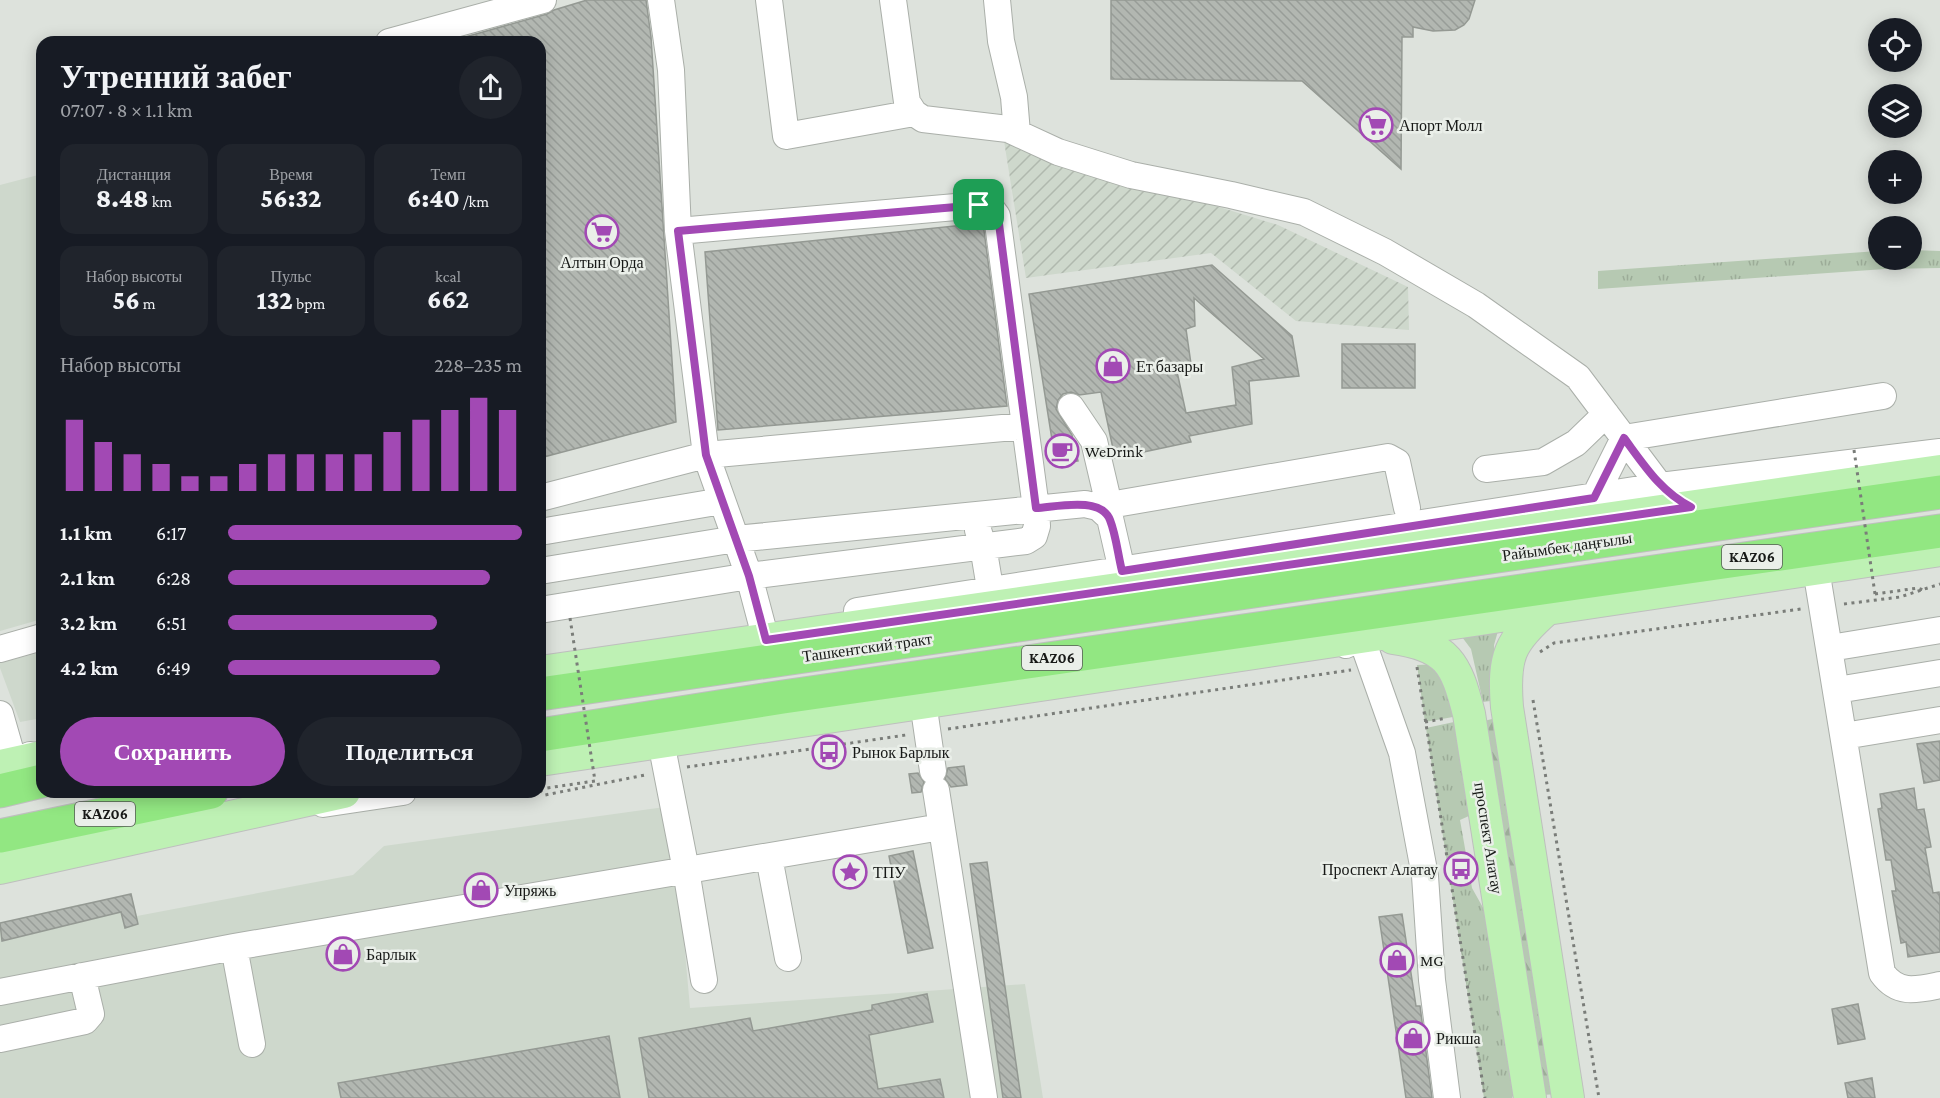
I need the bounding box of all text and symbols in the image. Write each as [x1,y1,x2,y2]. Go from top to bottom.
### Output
map controls [1868,18,1922,270]
button: locate [1868,18,1922,72]
button: share [459,56,522,119]
text: Утренний забег [60,58,292,95]
button: layers [1868,84,1922,138]
text: 07:07 · 8 × 1.1 km [60,99,193,121]
supermarket icon: Апорт Молл [1358,107,1394,143]
place label: Апорт Молл [1399,117,1483,135]
button: + [1868,150,1922,204]
text: Дистанция [97,166,171,183]
text: Время [269,166,313,183]
text: Темп [431,166,465,183]
pin [953,179,1004,230]
text: 8.48 [96,184,149,213]
text: 56:32 [260,184,322,213]
text: 6:40 [407,184,460,213]
icon: arrive [962,188,995,221]
text: km [149,193,172,210]
text: /km [460,193,489,210]
supermarket icon: Алтын Орда [584,214,620,250]
button: − [1868,216,1922,270]
place label: Алтын Орда [560,254,644,272]
text: Набор высоты [86,268,182,285]
text: Пульс [270,268,312,285]
text: kcal [435,268,461,285]
text: 662 [427,285,469,314]
text: 56 [112,286,140,315]
text: 132 [257,286,293,315]
text: m [140,295,156,312]
text: bpm [293,295,325,312]
shop icon: Ет базары [1095,348,1131,384]
text: Набор высоты [60,354,181,376]
text: 228–235 m [434,354,522,376]
place label: Ет базары [1136,358,1203,376]
cafe icon: WeDrink [1044,433,1080,469]
place label: WeDrink [1085,443,1143,460]
text: 1.1 km [60,522,112,544]
text: 6:17 [156,522,187,544]
street label: Райымбек даңғылы [1501,529,1634,565]
road number: KАZ06 [1722,545,1782,569]
text: 2.1 km [60,567,115,589]
text: 6:28 [156,567,191,589]
text: 3.2 km [60,612,117,634]
text: 6:51 [156,612,187,634]
street label: Ташкентский тракт [801,630,933,666]
road number: KАZ06 [1022,646,1082,670]
text: 4.2 km [60,657,118,679]
text: 6:49 [156,657,191,679]
button: Сохранить [60,717,285,786]
button: Поделиться [297,717,522,786]
bus stop icon: Рынок Барлык [811,734,847,770]
place label: Рынок Барлык [852,744,950,762]
street label: проспект Алатау [1470,781,1506,895]
road number: KАZ06 [75,802,135,826]
bus stop icon: Проспект Алатау [1443,851,1479,887]
place icon: ТПУ [832,854,868,890]
place label: Проспект Алатау [1322,861,1438,879]
place label: ТПУ [873,864,906,881]
shop icon: Упряжь [463,872,499,908]
place label: Упряжь [504,882,556,900]
shop icon: Барлык [325,936,361,972]
shop icon: MG [1379,942,1415,978]
place label: Барлык [366,946,417,964]
place label: MG [1420,952,1443,969]
shop icon: Рикша [1395,1020,1431,1056]
place label: Рикша [1436,1030,1481,1047]

